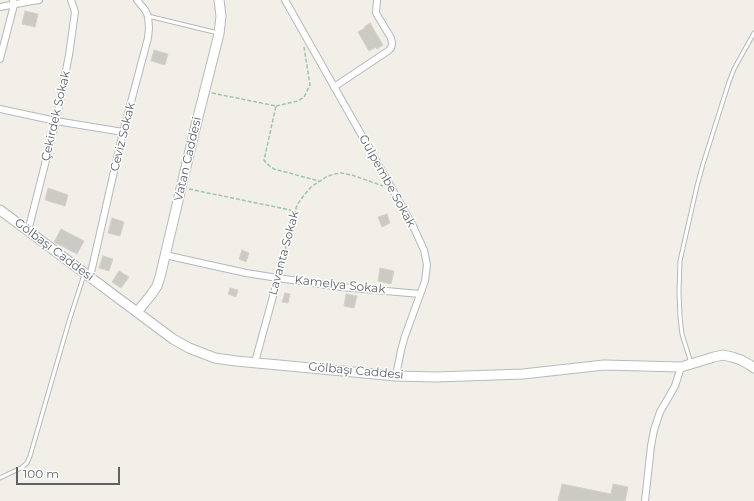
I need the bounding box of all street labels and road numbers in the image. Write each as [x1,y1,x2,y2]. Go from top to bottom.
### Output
street label: Çekirdek Sokak [39,69,73,163]
street label: Ceviz Sokak [107,101,139,173]
street label: Vatan Caddesi [171,116,205,202]
street label: Gülpembe Sokak [356,132,418,230]
street label: Lavanta Sokak [266,209,302,297]
street label: Gölbaşı Caddesi [12,216,96,284]
street label: Kamelya Sokak [294,273,386,297]
street label: Gölbaşı Caddesi [308,360,404,382]

